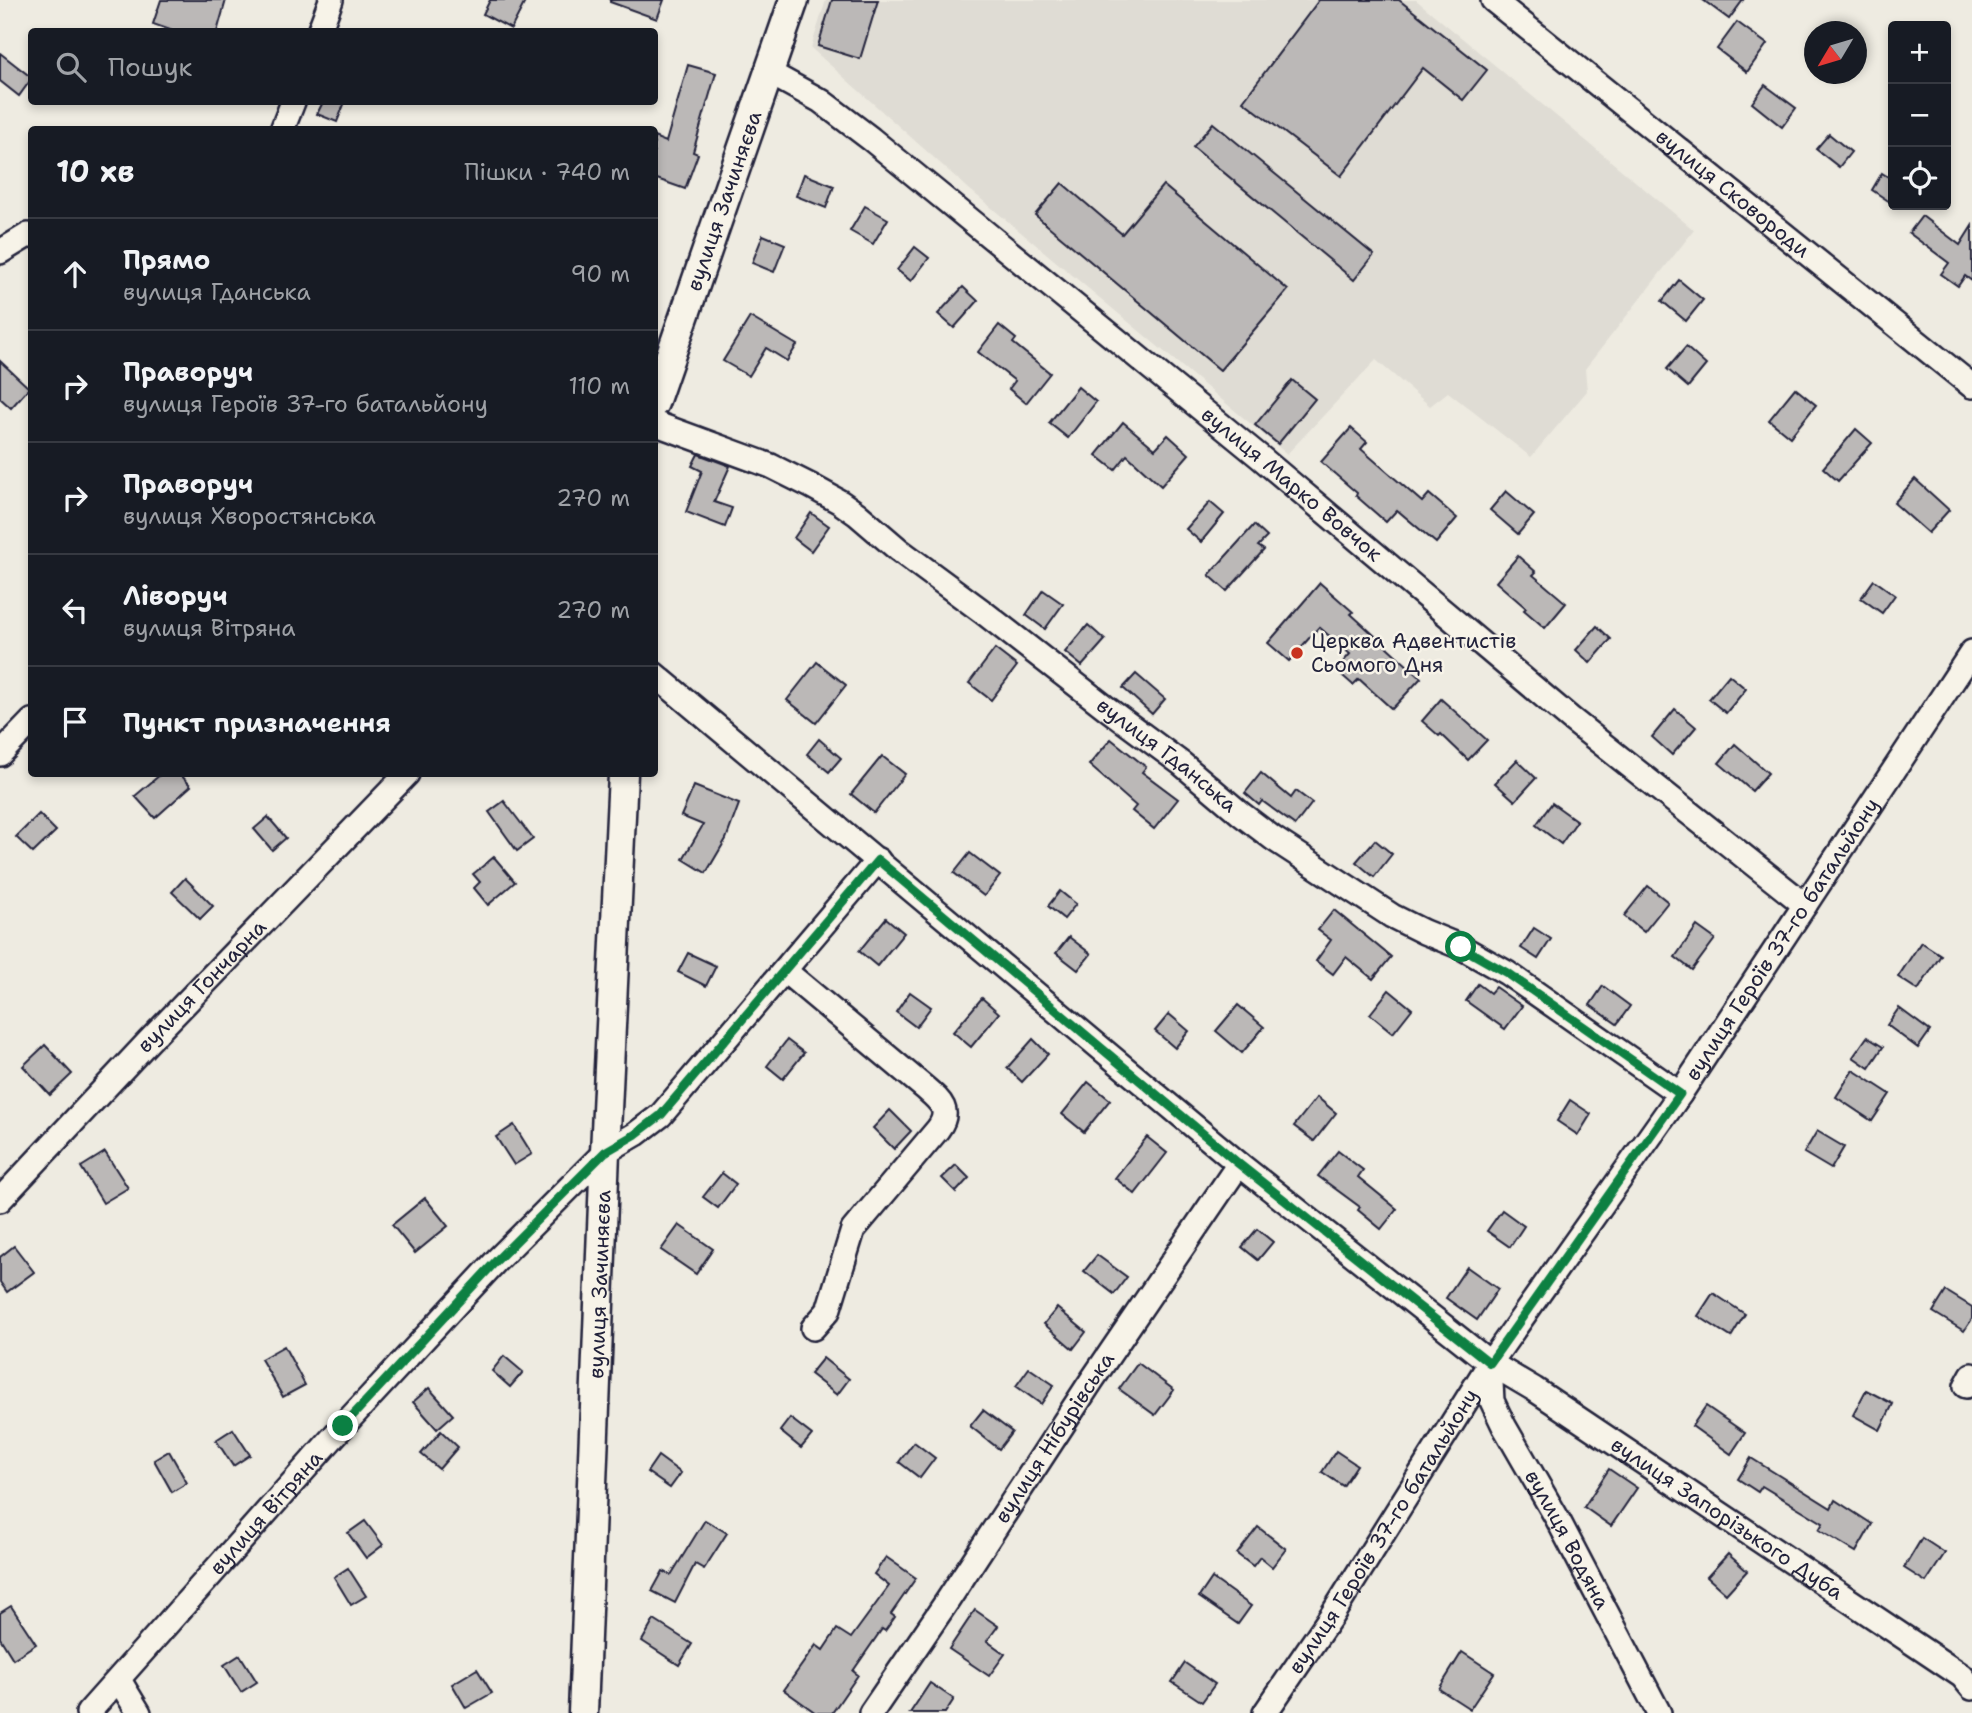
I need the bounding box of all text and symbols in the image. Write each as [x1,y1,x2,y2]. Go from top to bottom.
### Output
north arrow [1804,21,1867,84]
map controls [1888,21,1951,210]
button: + [1888,21,1951,84]
search box [28,28,658,105]
icon: search [52,48,90,86]
text: Пошук [108,49,192,84]
button: − [1888,84,1951,147]
street label: вулиця Зачиняєва [680,107,768,295]
street label: вулиця Сковороди [1650,123,1816,264]
button: locate [1888,147,1951,210]
text: 10 хв [56,151,134,192]
text: Пішки · 740 m [464,157,630,187]
text: Прямо [123,242,211,277]
icon: ahead [56,255,94,293]
text: 90 m [570,259,630,289]
text: вулиця Гданська [123,277,311,307]
text: Праворуч [123,354,253,389]
icon: right [56,367,94,405]
text: 110 m [568,371,630,401]
text: вулиця Героїв 37-го батальйону [123,389,488,419]
street label: вулиця Марко Вовчок [1195,401,1388,568]
text: Праворуч [123,466,253,501]
icon: right [56,479,94,517]
text: 270 m [556,483,630,513]
text: вулиця Хворостянська [123,501,376,531]
text: Ліворуч [123,578,228,613]
icon: left [56,591,94,629]
text: 270 m [556,595,630,625]
text: вулиця Вітряна [123,613,296,643]
place label: Церква Адвентистів Сьомого Дня [1311,627,1516,679]
marker: Церква Адвентистів Сьомого Дня [1289,645,1305,661]
street label: вулиця Гданська [1091,691,1243,819]
icon: arrive [56,703,94,741]
text: Пункт призначення [123,705,391,740]
street label: вулиця Героїв 37-го батальйону [1679,792,1886,1086]
street label: вулиця Гончарна [131,914,273,1059]
route start [1445,931,1476,962]
street label: вулиця Зачиняєва [582,1189,618,1379]
street label: вулиця Нібурівська [988,1347,1121,1529]
street label: вулиця Героїв 37-го батальйону [1282,1383,1485,1679]
route end [327,1410,358,1441]
street label: вулиця Запорізького Дуба [1605,1430,1849,1606]
street label: вулиця Вітряна [203,1444,329,1581]
street label: вулиця Водяна [1518,1465,1616,1614]

